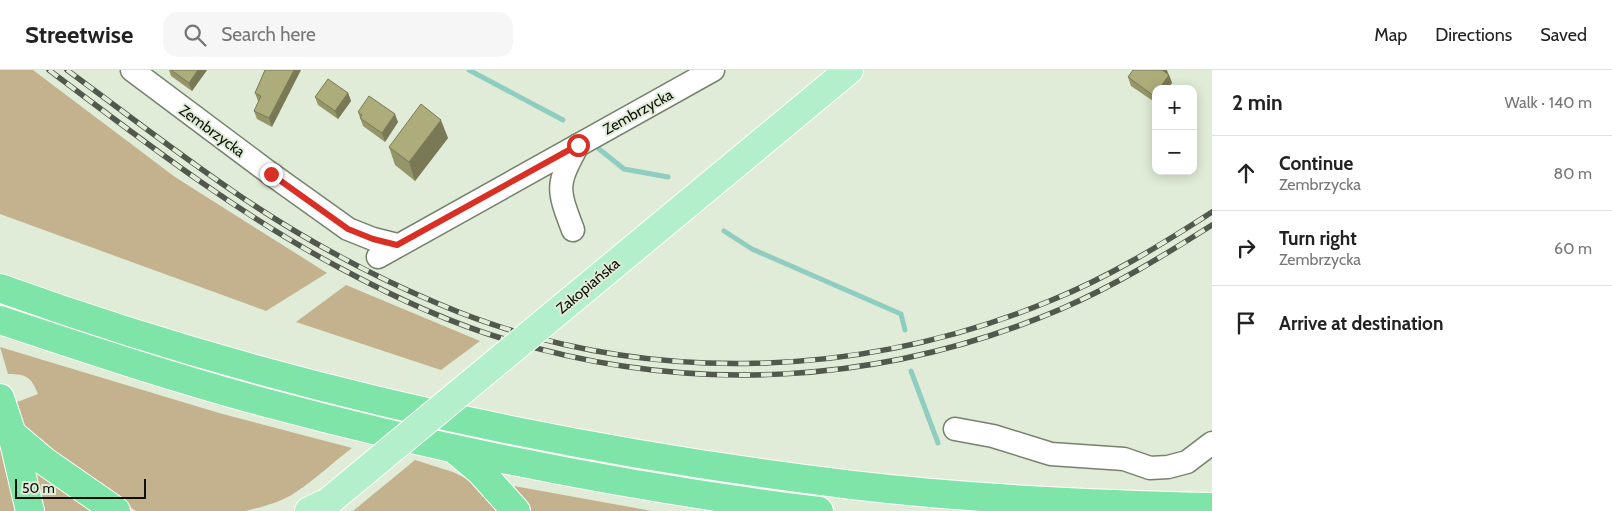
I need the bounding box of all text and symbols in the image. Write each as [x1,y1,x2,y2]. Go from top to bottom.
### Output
search box [163,12,513,57]
text: Streetwise [25,20,133,49]
icon: search [181,21,209,49]
text: Search here [221,23,316,46]
text: Map [1374,24,1407,46]
text: Directions [1435,24,1512,46]
text: Saved [1540,24,1587,46]
street label: Zembrzycka [600,85,677,139]
map controls [1152,85,1197,175]
button: + [1152,85,1197,130]
text: 2 min [1232,90,1283,115]
text: Walk · 140 m [1505,93,1592,112]
street label: Zembrzycka [176,101,249,161]
button: − [1152,130,1197,175]
route start [567,134,590,157]
text: Continue [1279,152,1353,175]
icon: ahead [1232,159,1260,187]
route end [260,163,283,186]
text: 80 m [1554,164,1592,183]
text: Zembrzycka [1279,175,1361,194]
text: Turn right [1279,227,1357,250]
icon: right [1232,234,1260,262]
text: 60 m [1554,239,1592,258]
text: Zembrzycka [1279,250,1361,269]
street label: Zakopiańska [553,254,624,318]
icon: arrive [1232,309,1260,337]
text: Arrive at destination [1279,312,1443,335]
scale bar [15,476,146,499]
text: 50 m [22,479,55,497]

